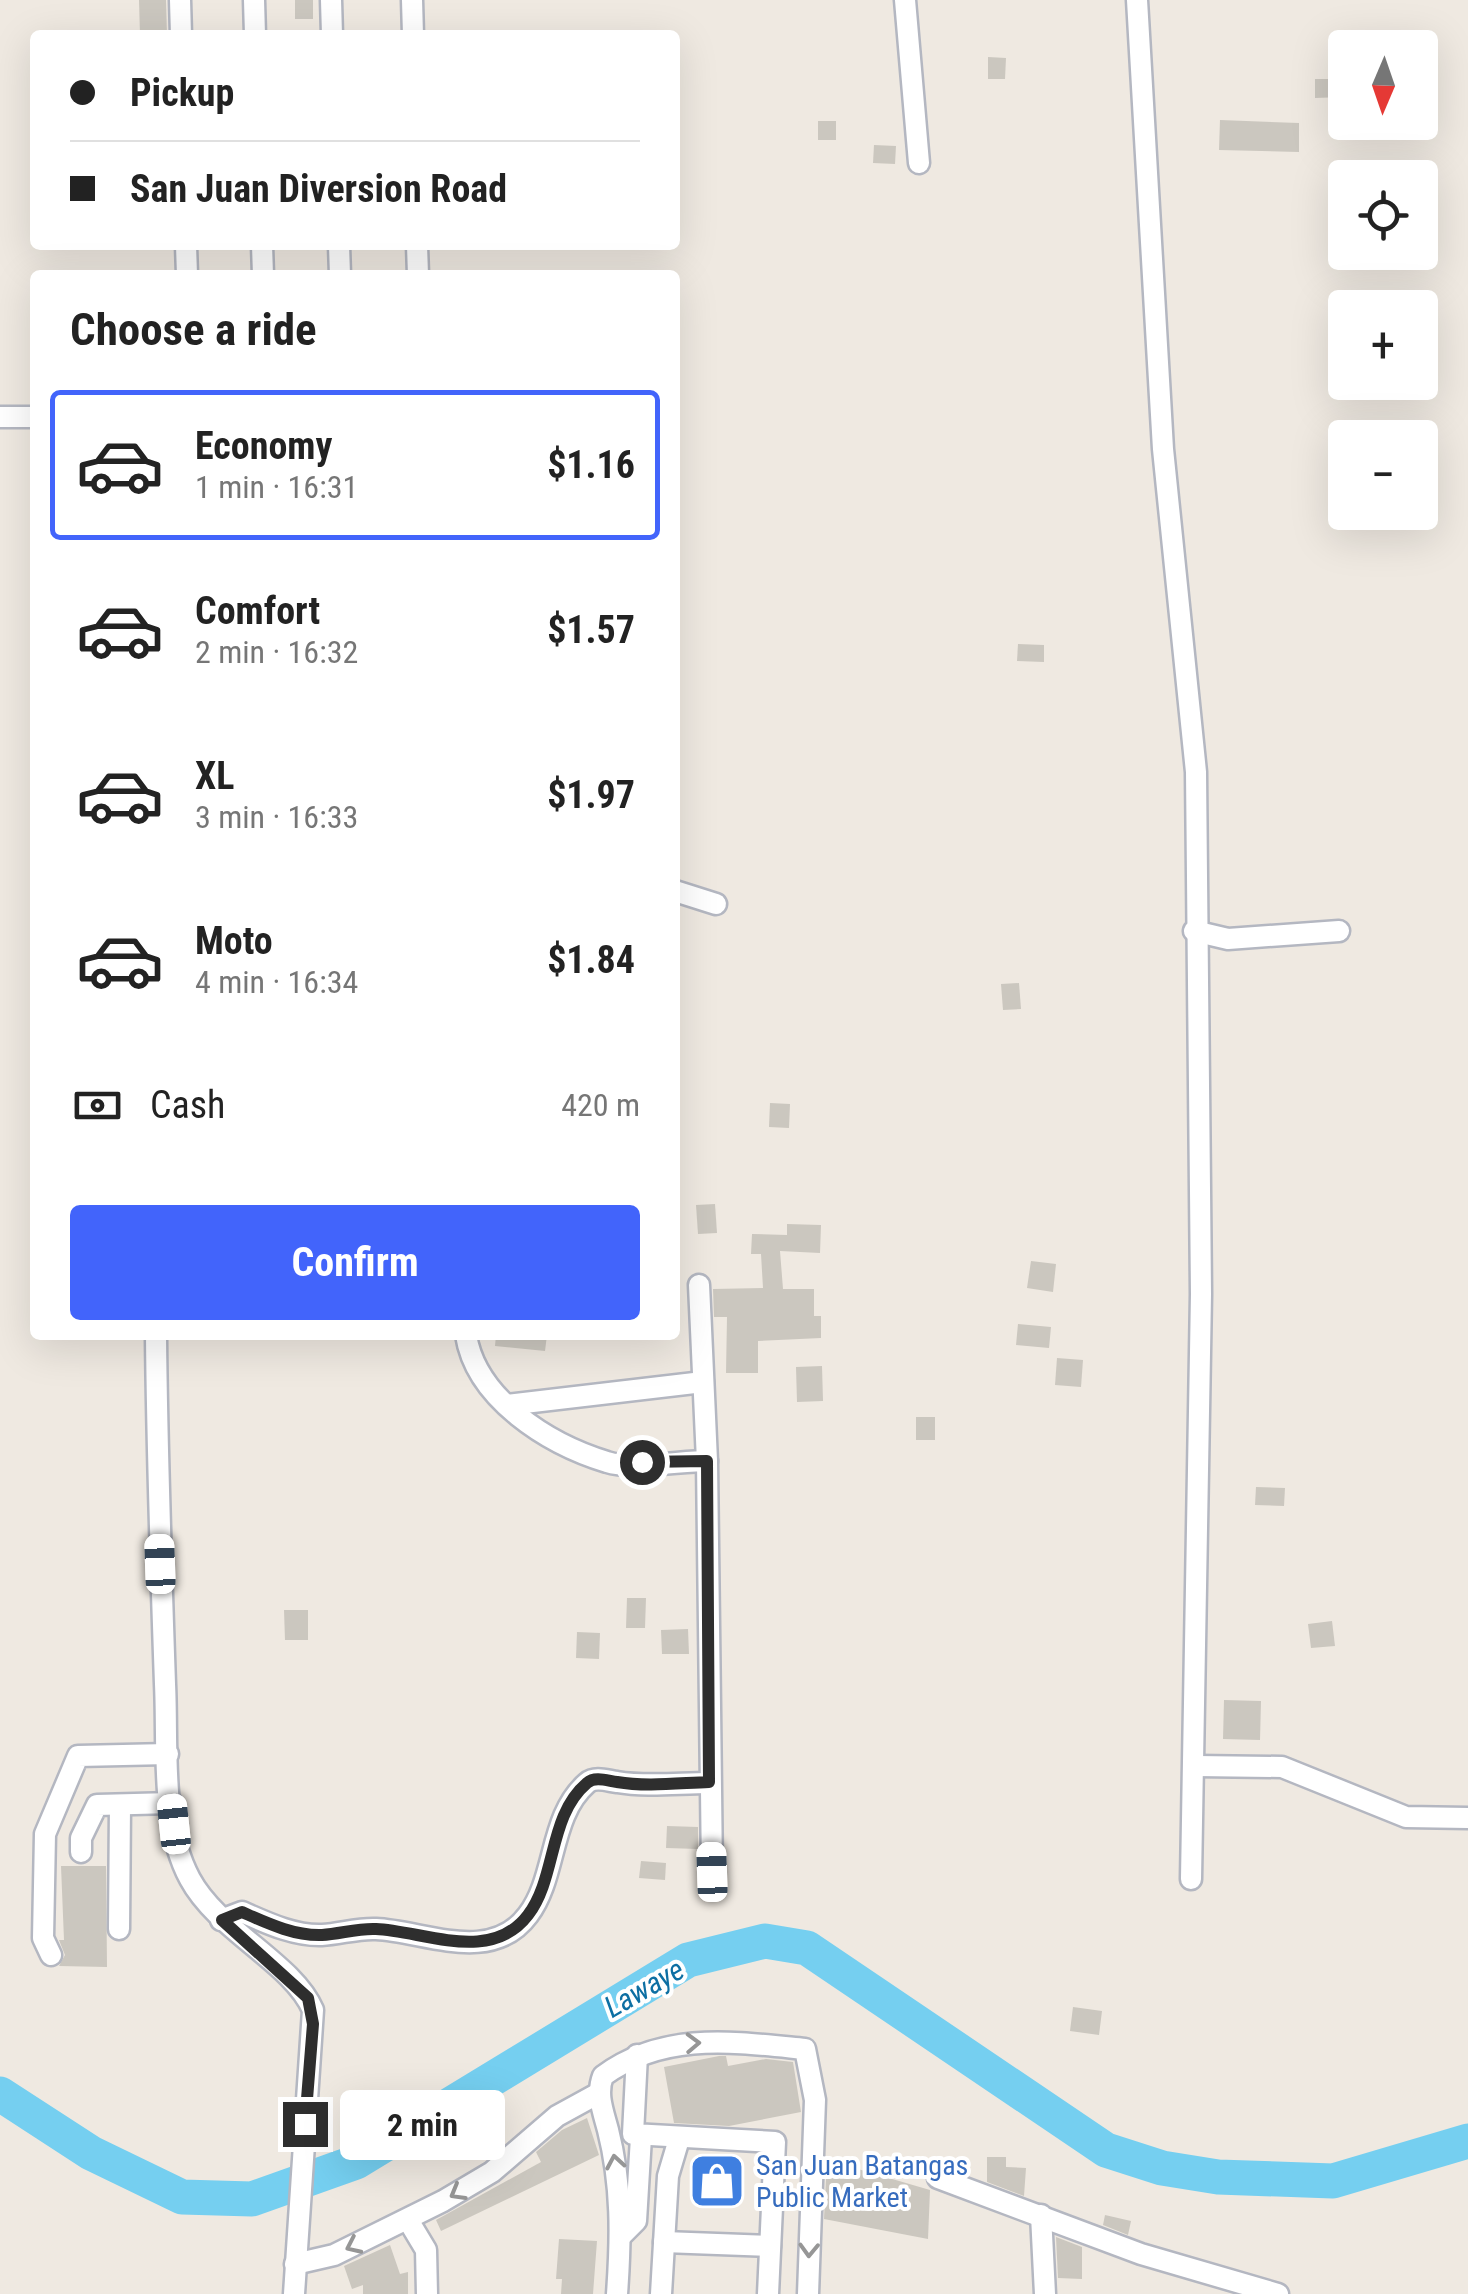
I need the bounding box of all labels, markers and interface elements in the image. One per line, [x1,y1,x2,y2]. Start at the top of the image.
north arrow [1328,30,1438,140]
map controls [1328,30,1438,530]
text: Pickup [130,71,234,115]
button: locate [1328,160,1438,270]
text: San Juan Diversion Road [130,167,507,211]
button: + [1328,290,1438,400]
text: Choose a ride [70,303,317,356]
icon: car [75,420,165,510]
button: − [1328,420,1438,530]
text: Economy [195,424,332,468]
text: $1.16 [547,443,635,487]
text: 1 min · 16:31 [195,468,358,506]
icon: car [75,585,165,675]
text: Comfort [195,589,320,633]
text: $1.57 [547,608,635,652]
text: 2 min · 16:32 [195,633,358,671]
icon: car [75,750,165,840]
text: XL [195,754,234,798]
text: $1.97 [547,773,635,817]
text: 3 min · 16:33 [195,798,358,836]
icon: car [75,915,165,1005]
text: Moto [195,919,273,963]
text: $1.84 [547,938,635,982]
text: 4 min · 16:34 [195,963,358,1001]
icon: cash [70,1078,125,1133]
text: Cash [150,1083,225,1127]
text: 420 m [561,1086,640,1124]
button: Confirm [70,1205,640,1320]
route start [620,1440,665,1485]
car [144,1533,176,1595]
car [156,1793,192,1855]
car [696,1841,728,1903]
water label: Lawaye [598,1951,690,2025]
one-way arrow [685,2033,701,2054]
callout: 2 min [340,2089,505,2159]
route end [283,2102,328,2147]
text: 2 min [387,2106,458,2144]
place label: San Juan Batangas Public Market [756,2149,968,2214]
shop icon: San Juan Batangas Public Market [687,2151,747,2211]
one-way arrow [605,2154,626,2170]
one-way arrow [450,2181,468,2200]
one-way arrow [345,2233,363,2253]
one-way arrow [799,2243,820,2259]

